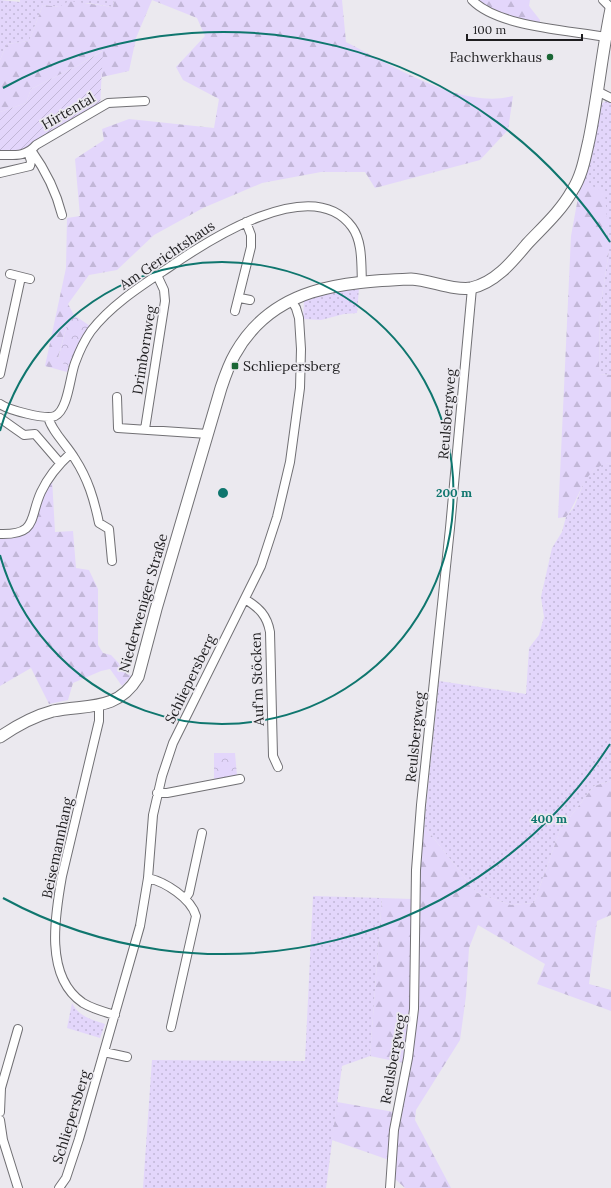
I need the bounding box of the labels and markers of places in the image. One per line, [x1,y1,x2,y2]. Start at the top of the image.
place label: Fachwerkhaus [449,48,542,66]
marker: Fachwerkhaus [545,52,555,62]
place label: Schliepersberg [243,357,340,375]
marker: Schliepersberg [230,361,240,371]
centre of rings [216,486,230,500]

